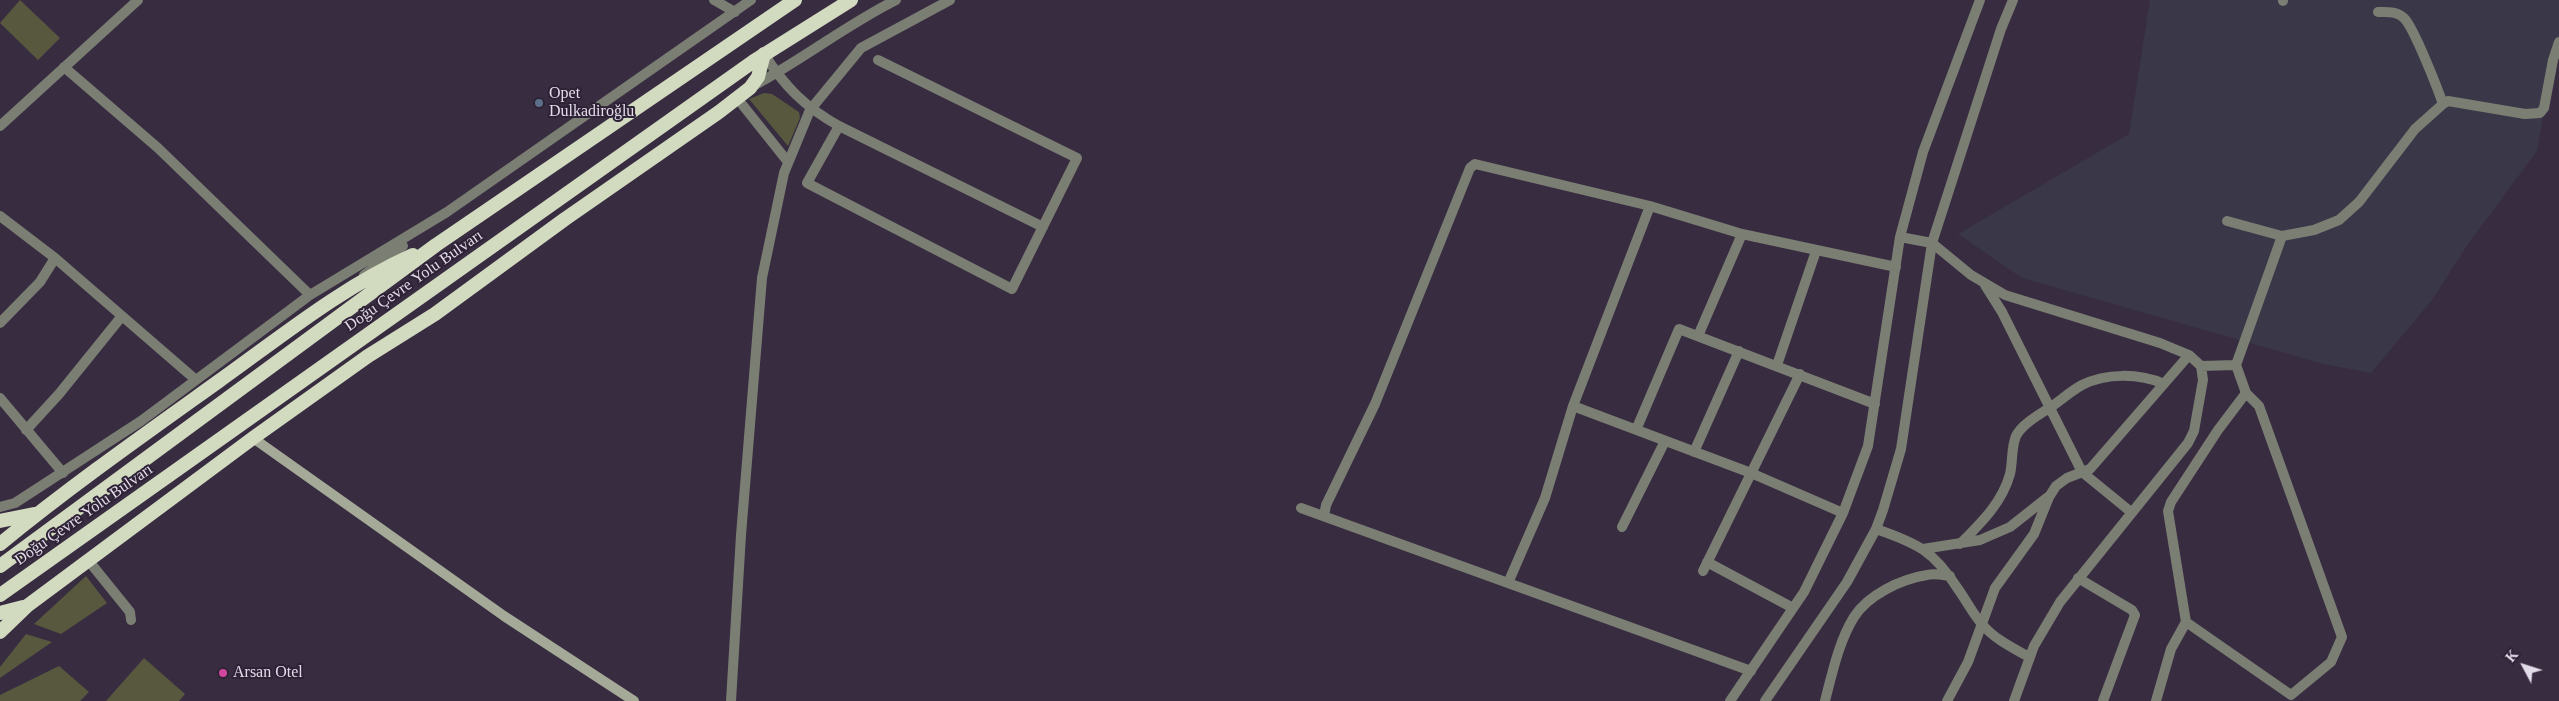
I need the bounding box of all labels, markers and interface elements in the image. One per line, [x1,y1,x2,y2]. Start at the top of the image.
place label: Opet Dulkadiroğlu [549,84,634,122]
marker: Opet Dulkadiroğlu [533,97,545,109]
street label: Doğu Çevre Yolu Bulvarı [341,226,487,336]
street label: Doğu Çevre Yolu Bulvarı [11,460,157,570]
north arrow [2499,641,2549,691]
text: K [2503,647,2521,665]
place label: Arsan Otel [233,663,303,683]
marker: Arsan Otel [217,667,229,679]

